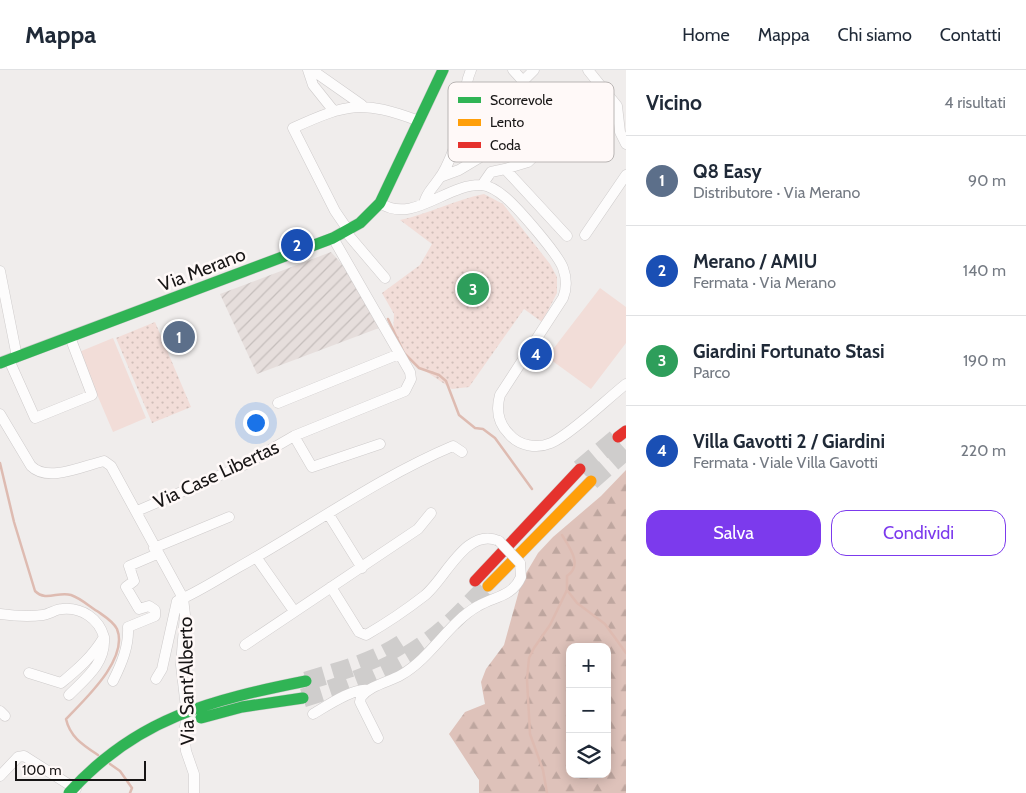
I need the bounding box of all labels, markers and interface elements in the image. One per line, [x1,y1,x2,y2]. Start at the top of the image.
text: Mappa [25,20,96,49]
text: Home [682,24,730,46]
text: Mappa [758,24,810,46]
text: Chi siamo [838,24,912,46]
text: Contatti [940,24,1001,46]
legend [448,82,614,162]
text: Vicino [646,90,702,115]
text: Scorrevole [490,91,553,109]
text: 4 risultati [944,93,1006,112]
text: Lento [490,113,524,131]
text: Coda [490,136,521,154]
text: Q8 Easy [693,160,762,183]
text: 1 [659,171,665,190]
text: 90 m [968,171,1006,190]
text: Distributore · Via Merano [693,183,860,202]
pin: 2 [281,226,313,264]
street label: Via Merano [156,242,249,296]
text: Merano / AMIU [693,250,817,273]
text: 2 [658,261,666,280]
text: 140 m [963,261,1006,280]
pin: 3 [457,270,489,308]
text: Fermata · Via Merano [693,273,836,292]
pin: 1 [163,318,195,356]
pin: 4 [520,335,552,373]
text: Giardini Fortunato Stasi [693,340,885,363]
text: 3 [658,351,666,370]
text: 190 m [963,351,1006,370]
text: Parco [693,363,730,382]
your location [243,410,269,436]
text: Villa Gavotti 2 / Giardini [693,430,885,453]
street label: Via Case Libertas [150,435,283,514]
text: 4 [657,441,667,460]
text: 220 m [960,441,1006,460]
text: Fermata · Viale Villa Gavotti [693,453,878,472]
button: Salva [646,510,821,556]
button: Condividi [831,510,1006,556]
street label: Via Sant'Alberto [174,617,199,745]
map controls [566,643,611,778]
button: + [566,643,611,688]
button: − [566,688,611,733]
button: layers [566,733,611,778]
scale bar [15,758,146,781]
text: 100 m [22,761,62,779]

